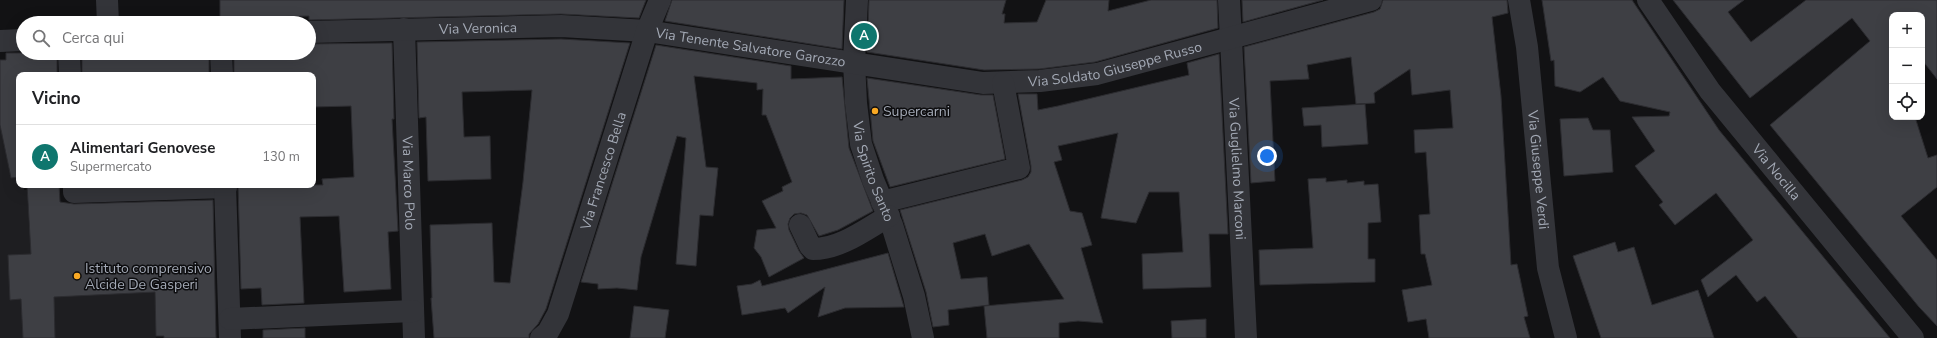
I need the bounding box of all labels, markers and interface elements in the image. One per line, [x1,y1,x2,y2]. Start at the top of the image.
map controls [1889,12,1925,120]
button: + [1889,12,1925,48]
search box [16,16,316,60]
street label: Via Veronica [438,18,517,38]
pin: A [851,21,877,51]
street label: Via Tenente Salvatore Garozzo [653,23,847,71]
icon: search [30,27,52,49]
text: Cerca qui [62,28,124,48]
street label: Via Soldato Giuseppe Russo [1027,37,1204,91]
button: − [1889,48,1925,84]
button: locate [1889,84,1925,120]
text: Vicino [32,87,81,110]
street label: Via Guglielmo Marconi [1224,96,1251,240]
place label: Supercarni [883,102,950,121]
marker: Supercarni [870,106,880,116]
street label: Via Giuseppe Verdi [1523,108,1554,230]
street label: Via Francesco Bella [575,109,631,233]
street label: Via Spirito Santo [849,119,899,225]
street label: Via Marco Polo [398,135,420,231]
text: Alimentari Genovese [70,138,215,158]
street label: Via Nocilla [1747,139,1805,204]
your location [1257,146,1277,166]
text: A [40,148,50,166]
text: 130 m [262,148,300,166]
text: Supermercato [70,158,152,176]
place label: Istituto comprensivo Alcide De Gasperi [85,259,212,294]
marker: Istituto comprensivo Alcide De Gasperi [72,271,82,281]

